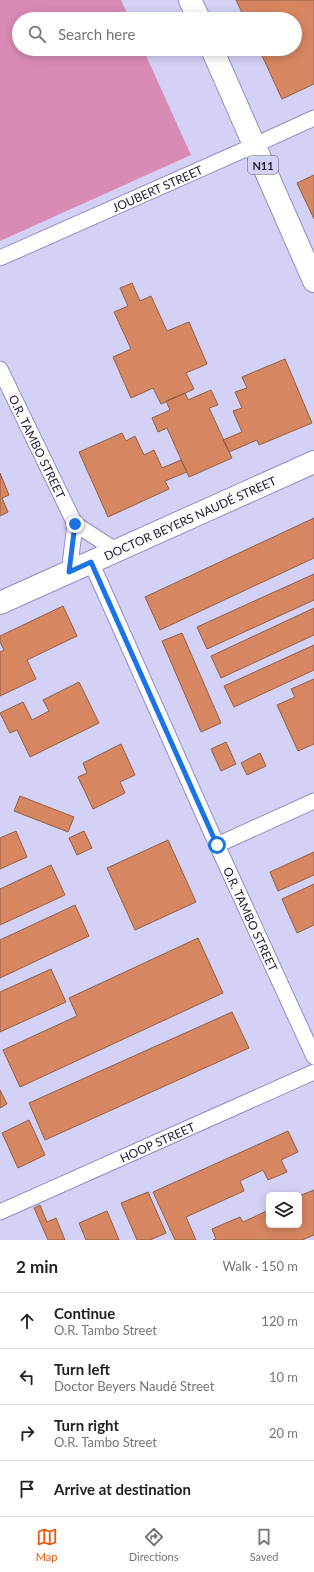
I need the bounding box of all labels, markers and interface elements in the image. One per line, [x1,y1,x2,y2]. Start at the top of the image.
search box [12,12,302,56]
icon: search [26,23,48,45]
text: Search here [58,25,135,43]
road number: N11 [248,156,278,174]
street label: JOUBERT STREET [110,162,205,215]
street label: O.R. TAMBO STREET [6,392,69,501]
street label: DOCTOR BEYERS NAUDÉ STREET [101,473,278,563]
route end [66,515,84,533]
route start [208,836,226,854]
street label: O.R. TAMBO STREET [220,864,281,974]
street label: HOOP STREET [117,1119,197,1165]
map controls [266,1192,302,1228]
button: layers [266,1192,302,1228]
text: 2 min [16,1256,58,1277]
text: Walk · 150 m [222,1258,298,1274]
text: Continue [54,1304,115,1322]
icon: ahead [16,1310,38,1332]
text: 120 m [261,1313,298,1329]
text: O.R. Tambo Street [54,1322,157,1338]
text: Turn left [54,1360,110,1378]
icon: left [16,1366,38,1388]
text: 10 m [269,1369,298,1385]
text: Doctor Beyers Naudé Street [54,1378,214,1394]
text: Turn right [54,1416,119,1434]
icon: right [16,1422,38,1444]
text: 20 m [269,1425,298,1441]
text: O.R. Tambo Street [54,1434,157,1450]
icon: arrive [16,1478,38,1500]
text: Arrive at destination [54,1480,191,1498]
tab: Map [36,1526,58,1563]
tab: Directions [129,1526,178,1563]
tab: Saved [250,1526,278,1563]

